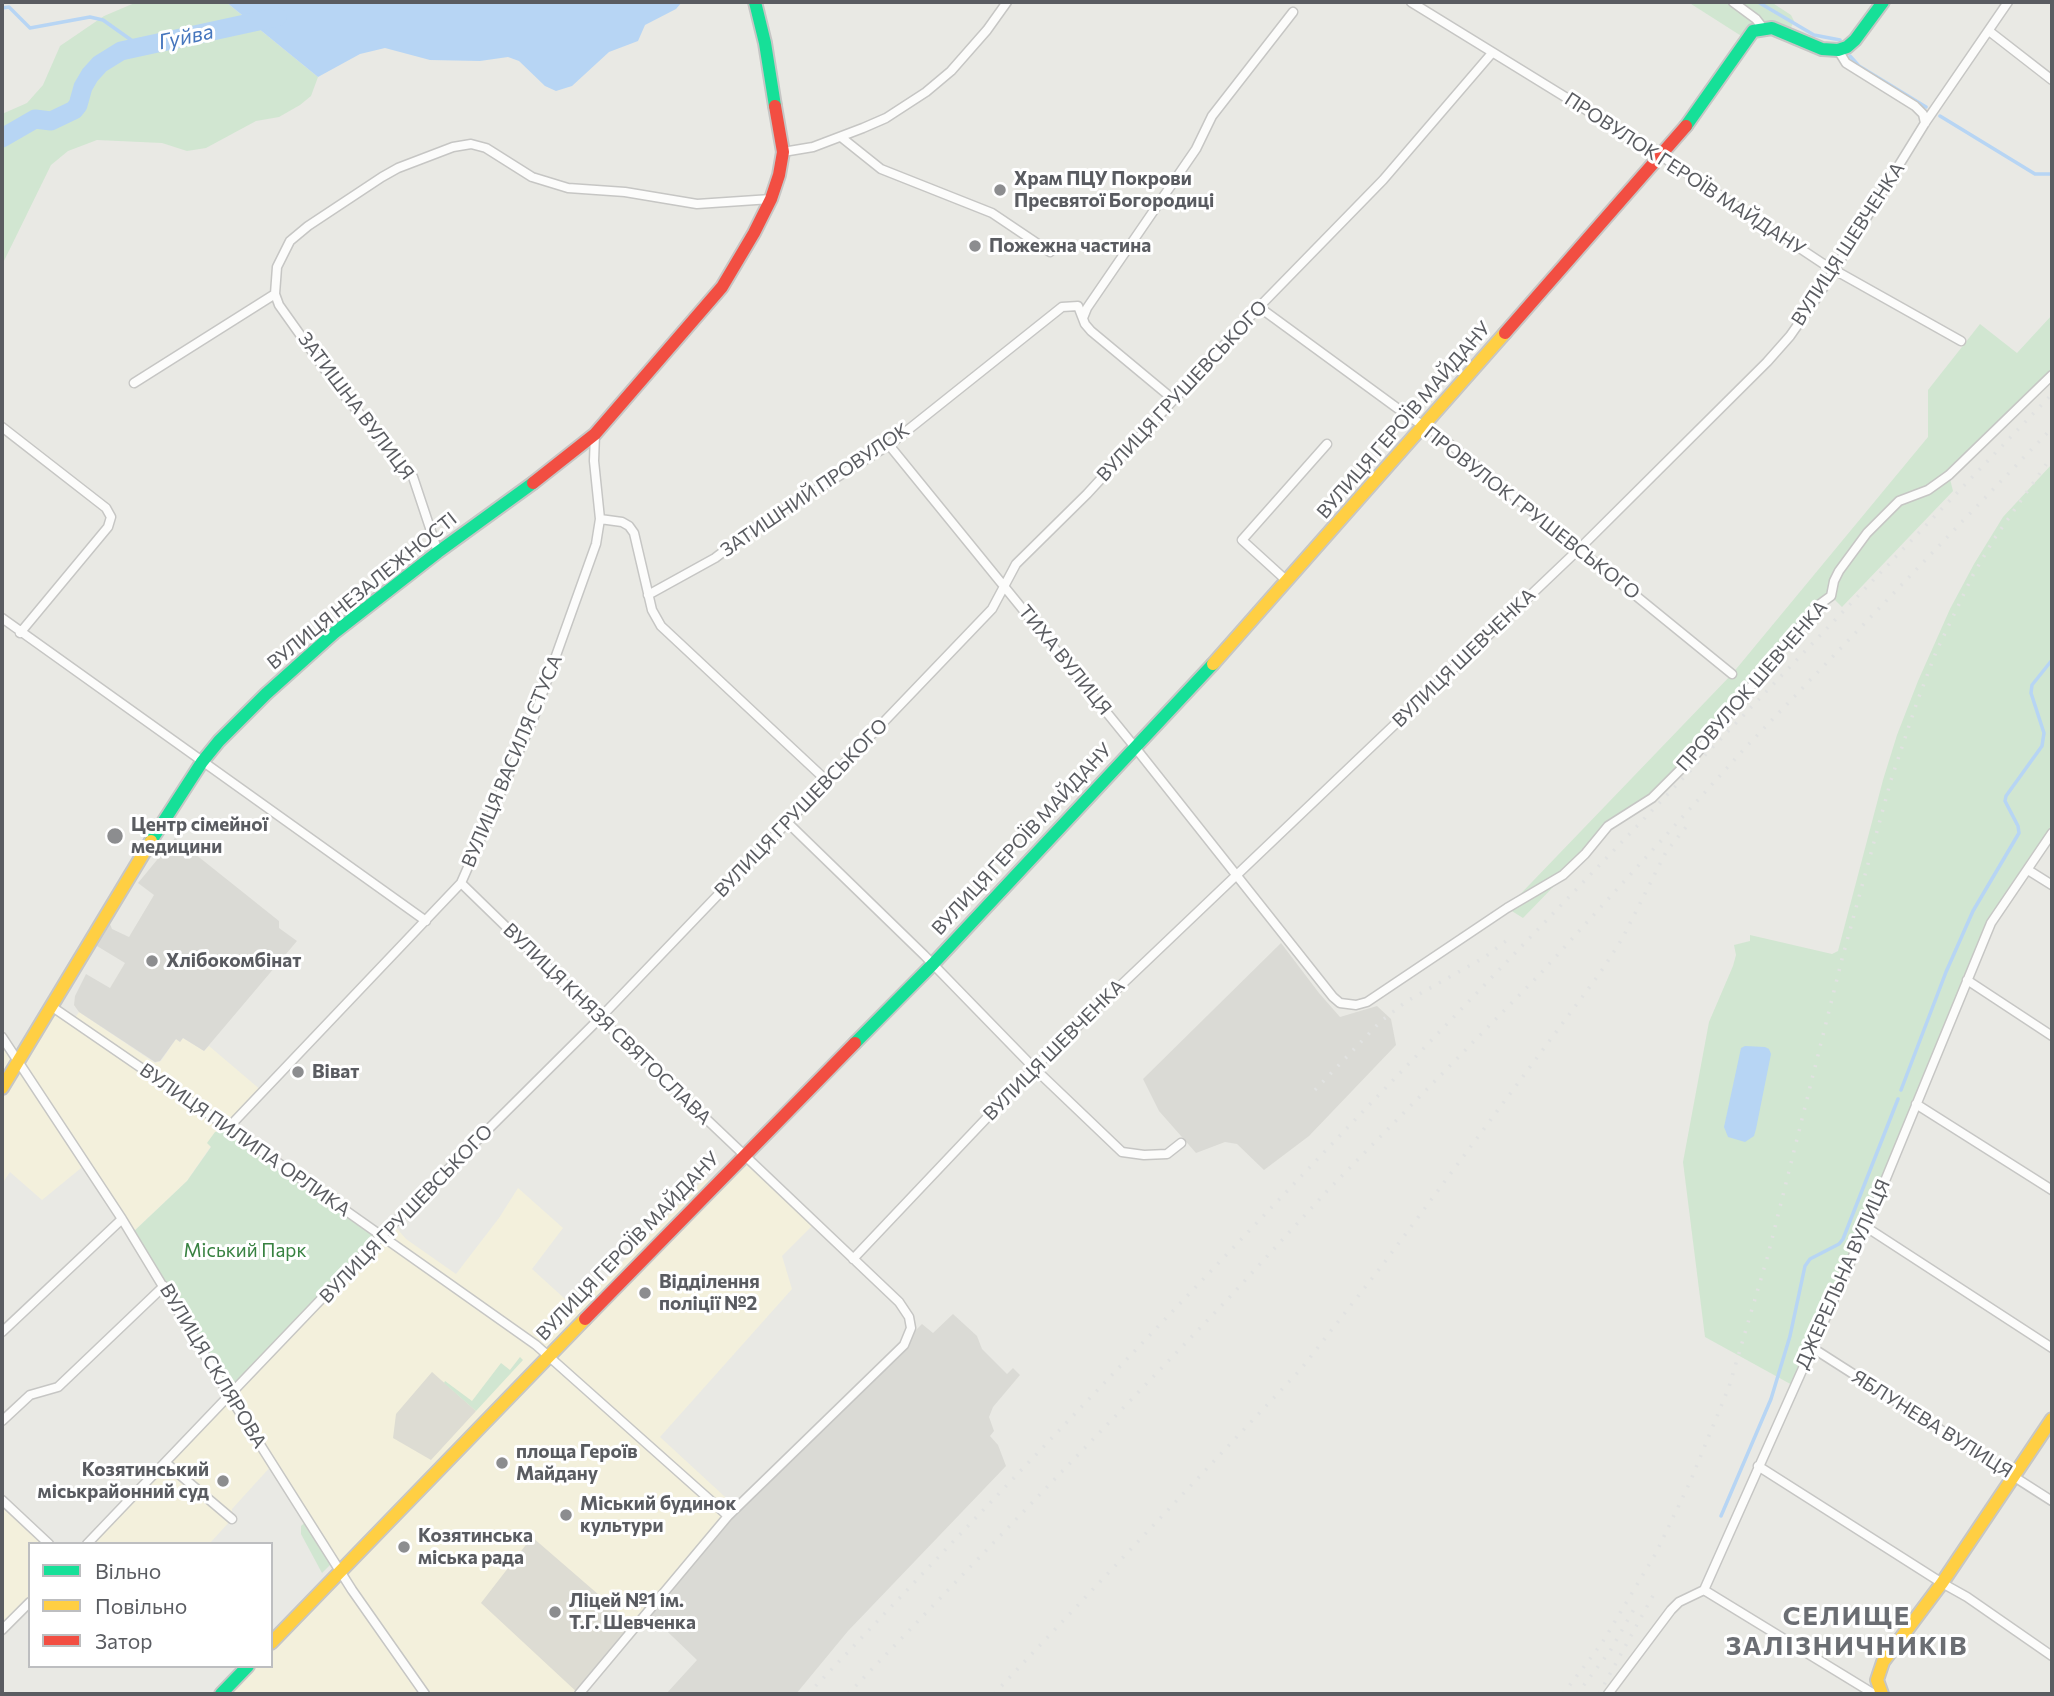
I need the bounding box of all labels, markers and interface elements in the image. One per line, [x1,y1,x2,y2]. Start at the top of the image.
water label: Гуйва [156,19,216,55]
street label: ПРОВУЛОК ГЕРОЇВ МАЙДАНУ [1560,88,1810,260]
street label: ВУЛИЦЯ ШЕВЧЕНКА [1787,158,1909,330]
place label: Храм ПЦУ Покрови Пресвятої Богородиці [1014,168,1214,212]
marker: Храм ПЦУ Покрови Пресвятої Богородиці [992,182,1008,198]
place label: Пожежна частина [989,235,1151,257]
marker: Пожежна частина [967,238,983,254]
street label: ВУЛИЦЯ ГРУШЕВСЬКОГО [1092,296,1272,486]
street label: ВУЛИЦЯ ГЕРОЇВ МАЙДАНУ [1312,317,1496,523]
street label: ЗАТИШНА ВУЛИЦЯ [293,328,419,484]
street label: ЗАТИШНИЙ ПРОВУЛОК [716,418,914,562]
street label: ПРОВУЛОК ГРУШЕВСЬКОГО [1420,422,1644,604]
street label: ВУЛИЦЯ НЕЗАЛЕЖНОСТІ [263,507,461,675]
street label: ВУЛИЦЯ ШЕВЧЕНКА [1388,584,1540,732]
street label: ПРОВУЛОК ШЕВЧЕНКА [1672,596,1832,776]
street label: ТИХА ВУЛИЦЯ [1014,600,1116,720]
street label: ВУЛИЦЯ ВАСИЛЯ СТУСА [457,651,567,871]
street label: ВУЛИЦЯ ГРУШЕВСЬКОГО [710,714,892,902]
street label: ВУЛИЦЯ ГЕРОЇВ МАЙДАНУ [927,738,1117,940]
place label: Центр сімейної медицини [131,814,268,858]
marker: Центр сімейної медицини [105,826,125,846]
street label: ВУЛИЦЯ КНЯЗЯ СВЯТОСЛАВА [498,919,716,1129]
place label: Хлібокомбінат [166,950,301,972]
marker: Хлібокомбінат [144,953,160,969]
street label: ВУЛИЦЯ ШЕВЧЕНКА [979,975,1129,1125]
street label: ВУЛИЦЯ ПИЛИПА ОРЛИКА [135,1058,355,1222]
place label: Віват [312,1061,359,1083]
marker: Віват [290,1064,306,1080]
street label: ВУЛИЦЯ ГРУШЕВСЬКОГО [315,1120,497,1308]
street label: ВУЛИЦЯ ГЕРОЇВ МАЙДАНУ [532,1147,724,1345]
street label: ДЖЕРЕЛЬНА ВУЛИЦЯ [1791,1176,1895,1372]
park label: Міський Парк [183,1240,307,1262]
place label: Відділення поліції №2 [659,1271,760,1315]
street label: ВУЛИЦЯ СКЛЯРОВА [155,1280,271,1452]
marker: Відділення поліції №2 [637,1285,653,1301]
street label: ЯБЛУНЕВА ВУЛИЦЯ [1847,1365,2017,1483]
place label: площа Героїв Майдану [516,1441,638,1485]
marker: площа Героїв Майдану [494,1455,510,1471]
place label: Козятинський міськрайонний суд [38,1459,209,1503]
marker: Козятинський міськрайонний суд [215,1473,231,1489]
place label: Міський будинок культури [580,1493,736,1537]
marker: Міський будинок культури [558,1507,574,1523]
place label: Козятинська міська рада [418,1525,533,1569]
marker: Козятинська міська рада [396,1539,412,1555]
legend [28,1542,273,1668]
text: Вільно [95,1558,161,1583]
place label: Ліцей №1 ім. Т.Г. Шевченка [569,1590,696,1634]
text: Повільно [95,1593,187,1618]
district label: СЕЛИЩЕ ЗАЛІЗНИЧНИКІВ [1727,1600,1967,1662]
marker: Ліцей №1 ім. Т.Г. Шевченка [547,1604,563,1620]
text: Затор [95,1628,152,1653]

